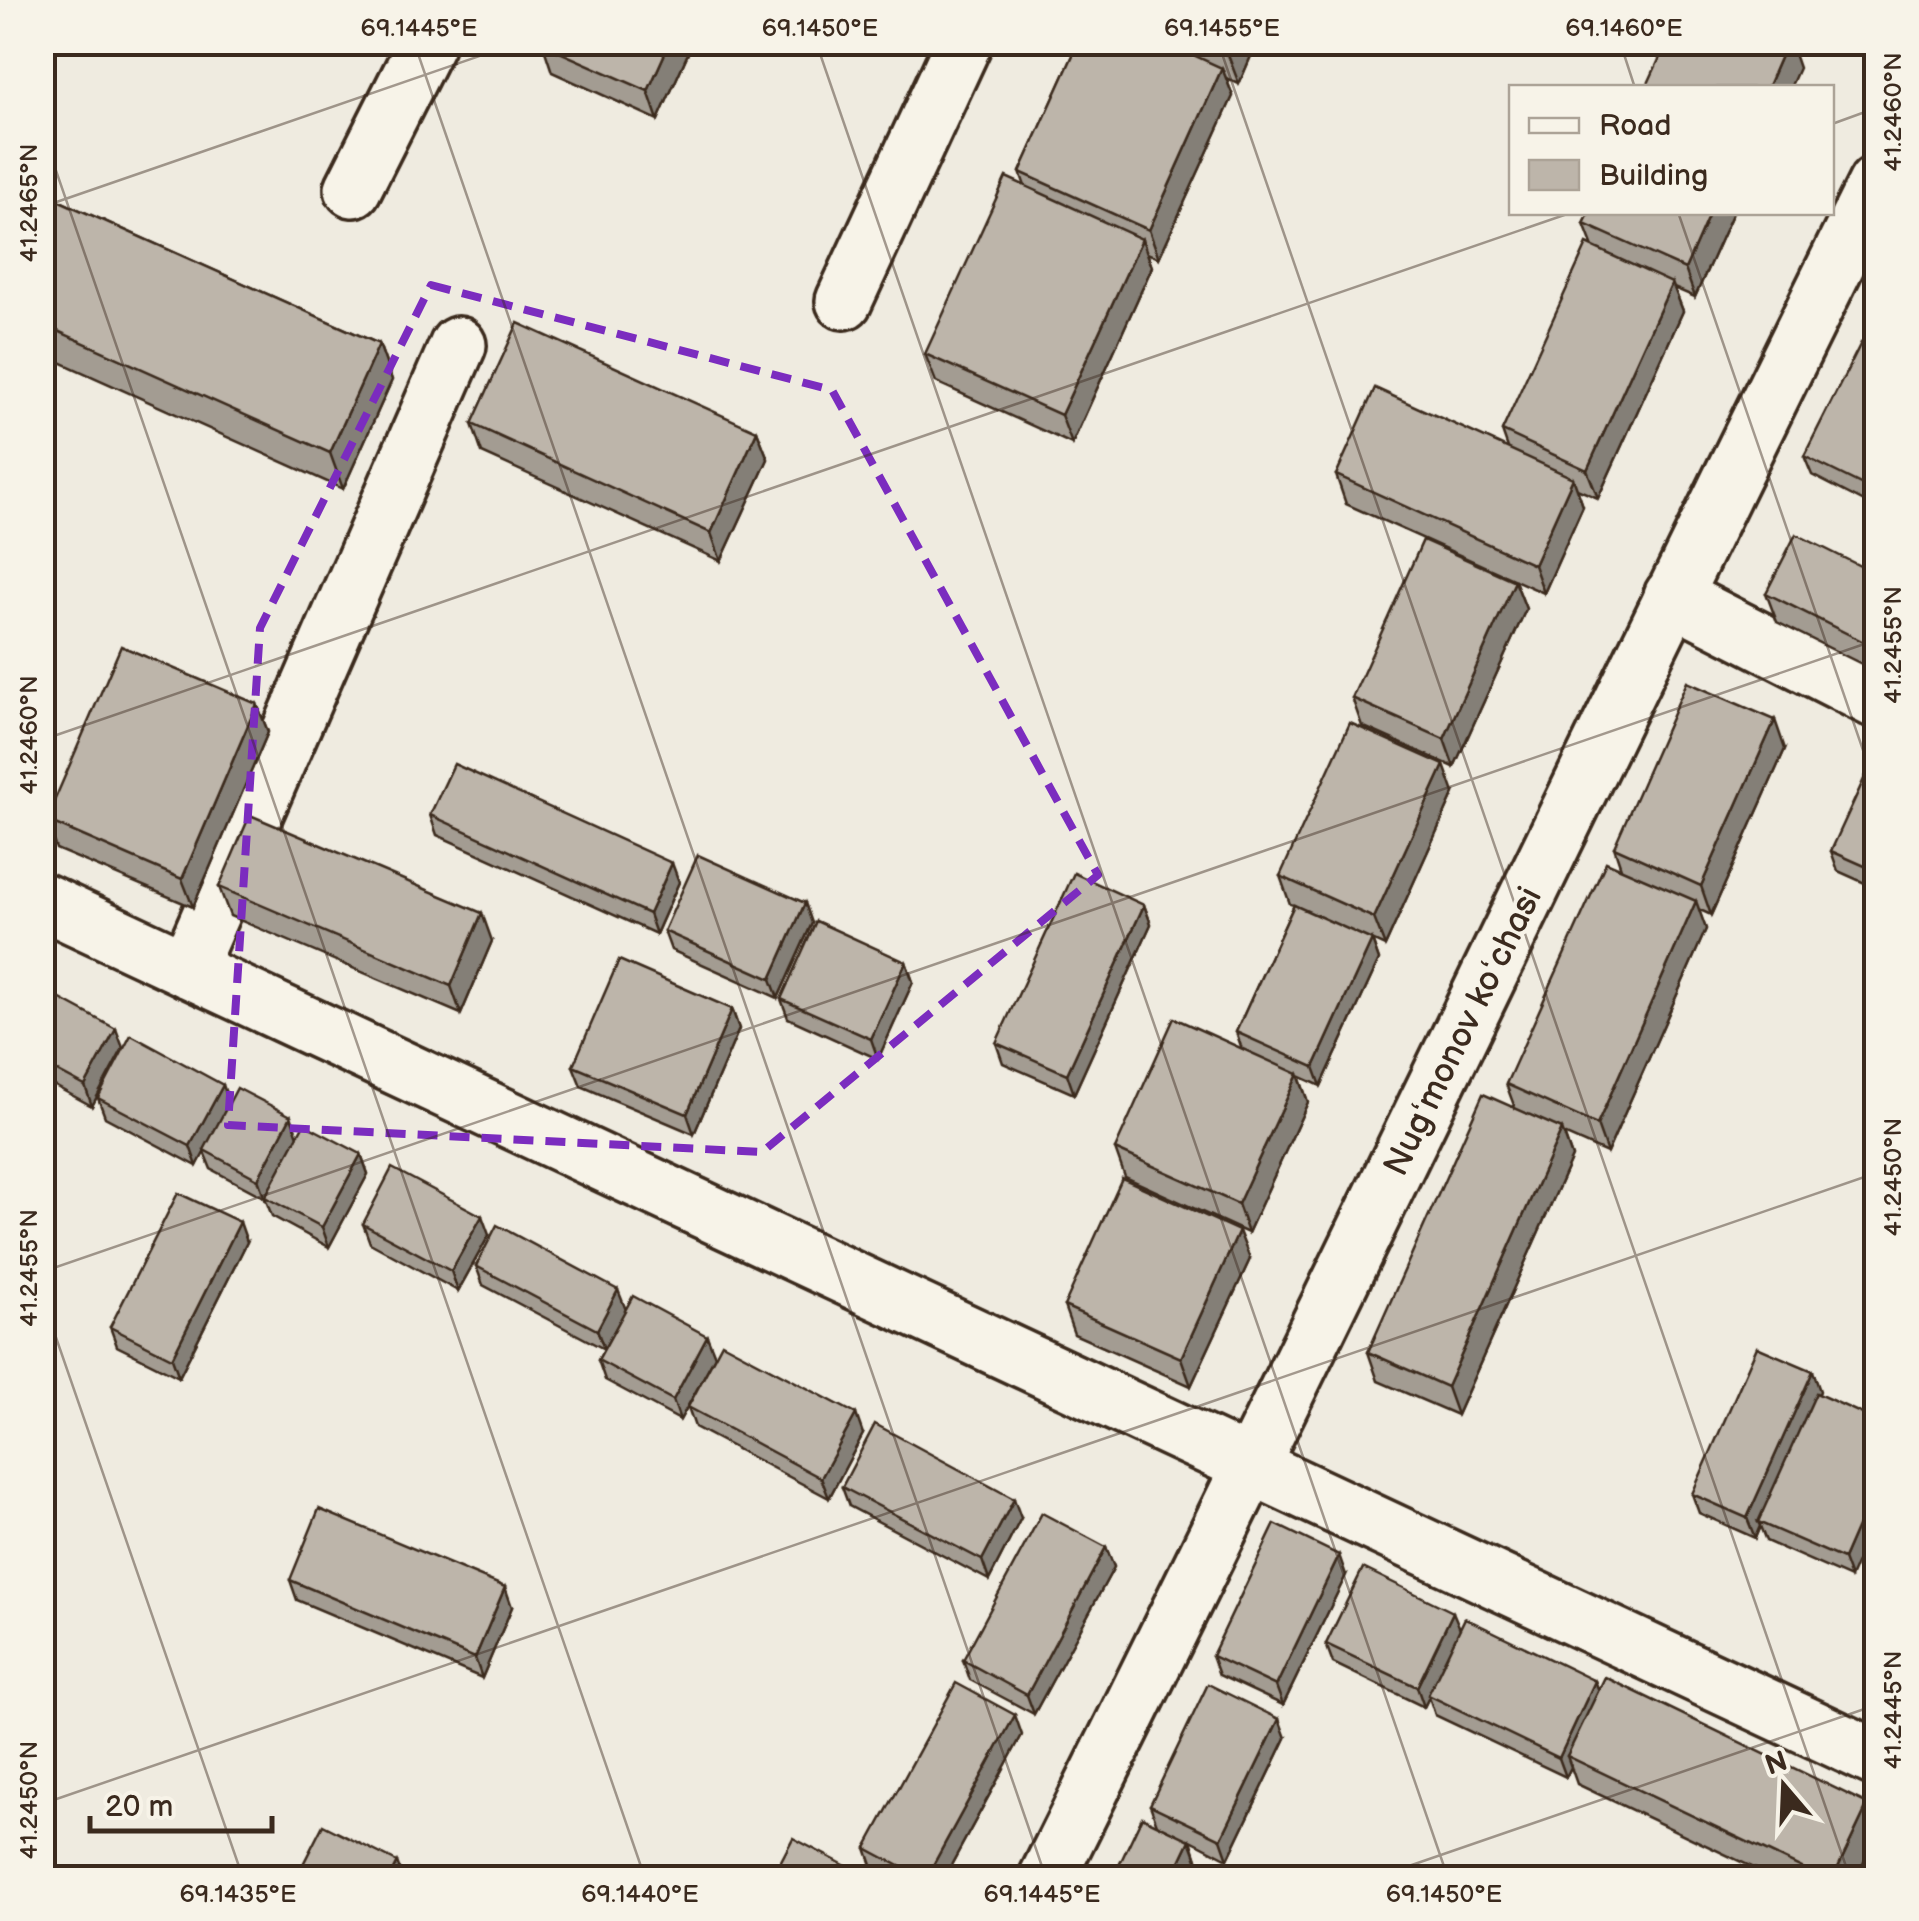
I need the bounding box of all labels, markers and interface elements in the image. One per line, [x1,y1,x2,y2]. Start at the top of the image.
text: 69.1445°E [361,13,477,44]
text: 69.1450°E [762,13,878,44]
text: 69.1455°E [1164,13,1280,44]
text: 69.1460°E [1565,13,1683,44]
text: 41.2460°N [1878,52,1909,172]
legend [1509,85,1834,215]
text: Road [1599,108,1672,144]
text: 41.2465°N [14,143,45,263]
text: Building [1599,158,1708,194]
text: 41.2455°N [1878,586,1909,704]
text: 41.2460°N [14,675,45,795]
street label: Nugʻmonov koʻchasi [1375,880,1552,1183]
text: 41.2450°N [1878,1118,1909,1236]
text: 41.2455°N [14,1209,45,1327]
text: 41.2445°N [1878,1650,1909,1770]
north arrow [1734,1736,1834,1836]
text: 41.2450°N [14,1741,45,1859]
text: N [1761,1745,1792,1783]
scale bar [90,1771,272,1833]
text: 20 m [105,1789,173,1825]
text: 69.1435°E [180,1879,296,1910]
text: 69.1440°E [581,1879,699,1910]
text: 69.1445°E [984,1879,1100,1910]
text: 69.1450°E [1386,1879,1502,1910]

